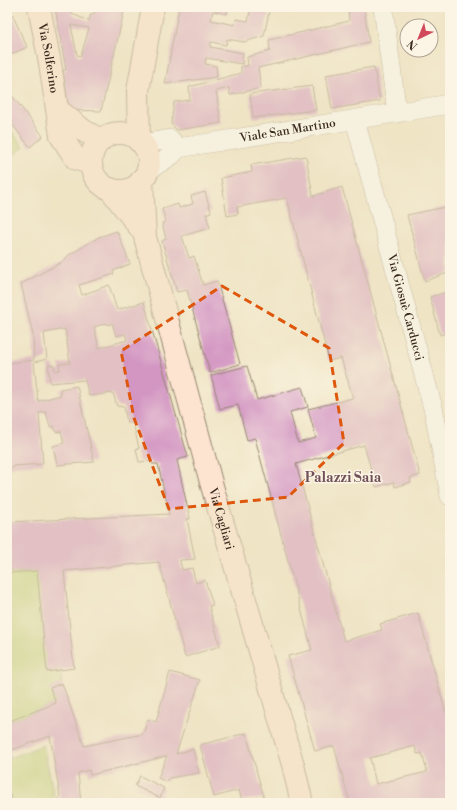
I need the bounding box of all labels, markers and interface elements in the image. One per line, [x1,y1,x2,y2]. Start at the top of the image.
north arrow [399,18,439,58]
street label: Via Solferino [34,21,62,95]
text: N [405,36,421,53]
street label: Viale San Martino [238,116,337,146]
street label: Via Giosuè Carducci [383,251,427,362]
district label: Palazzi Saia [305,469,382,487]
street label: Via Cagliari [205,485,237,552]

